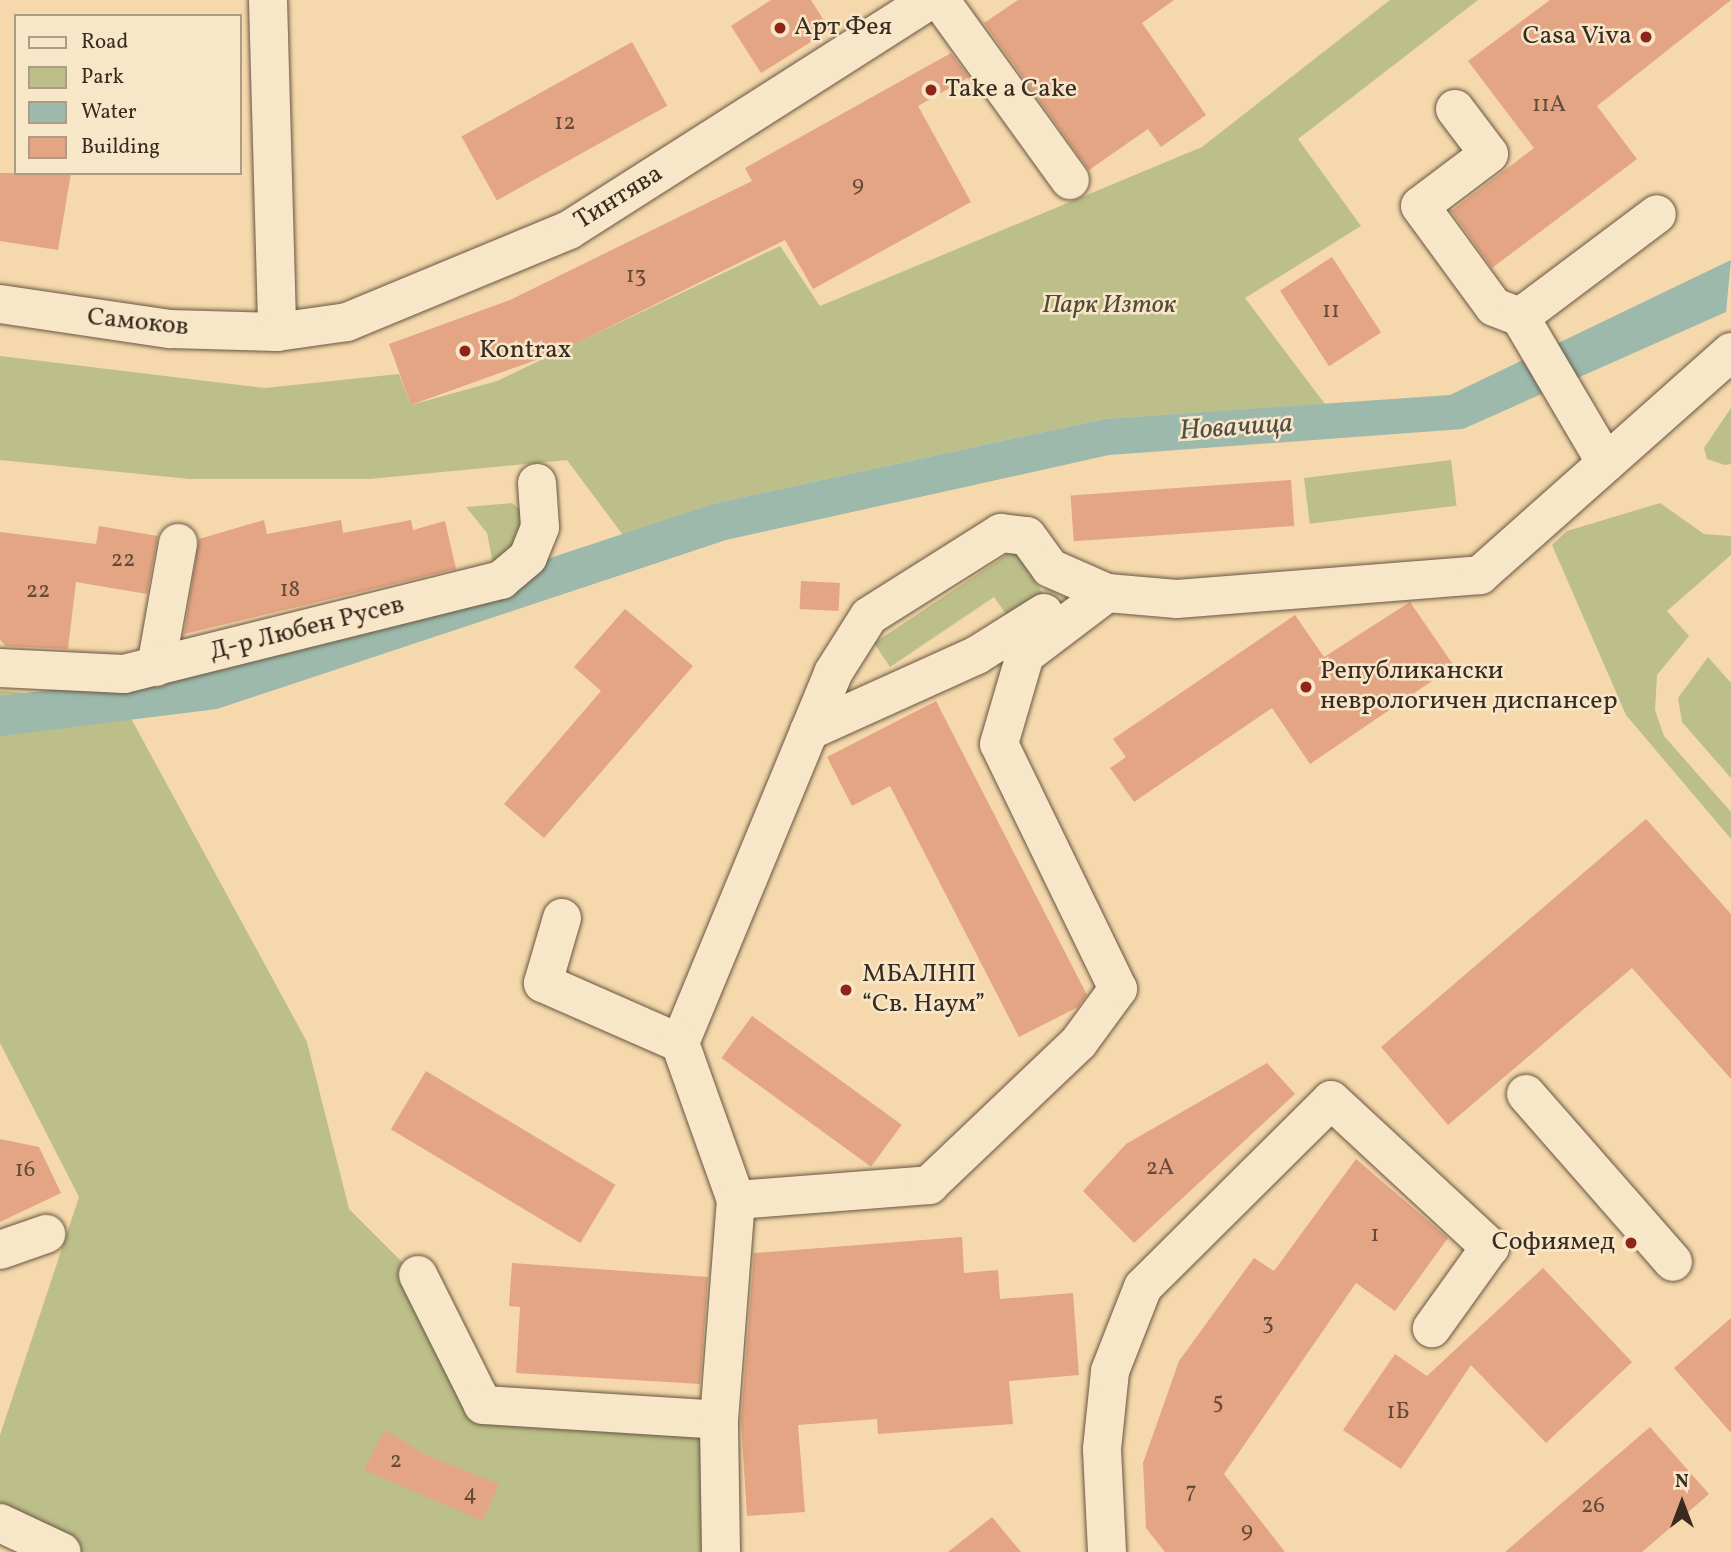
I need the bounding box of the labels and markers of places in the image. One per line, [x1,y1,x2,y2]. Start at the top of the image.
place label: Арт Фея [794,12,892,44]
marker: Арт Фея [772,20,788,36]
place label: Casa Viva [1522,21,1632,53]
marker: Casa Viva [1638,29,1654,45]
place label: Take a Cake [945,74,1077,106]
marker: Take a Cake [923,82,939,98]
place label: Kontrax [479,335,571,367]
marker: Kontrax [457,343,473,359]
place label: Републикански неврологичен диспансер [1320,656,1618,718]
marker: Републикански неврологичен диспансер [1298,679,1314,695]
place label: MБАЛНП “Св. Наум” [862,959,985,1020]
marker: MБАЛНП “Св. Наум” [836,980,856,1000]
place label: Софиямед [1492,1227,1615,1259]
marker: Софиямед [1621,1233,1641,1253]

